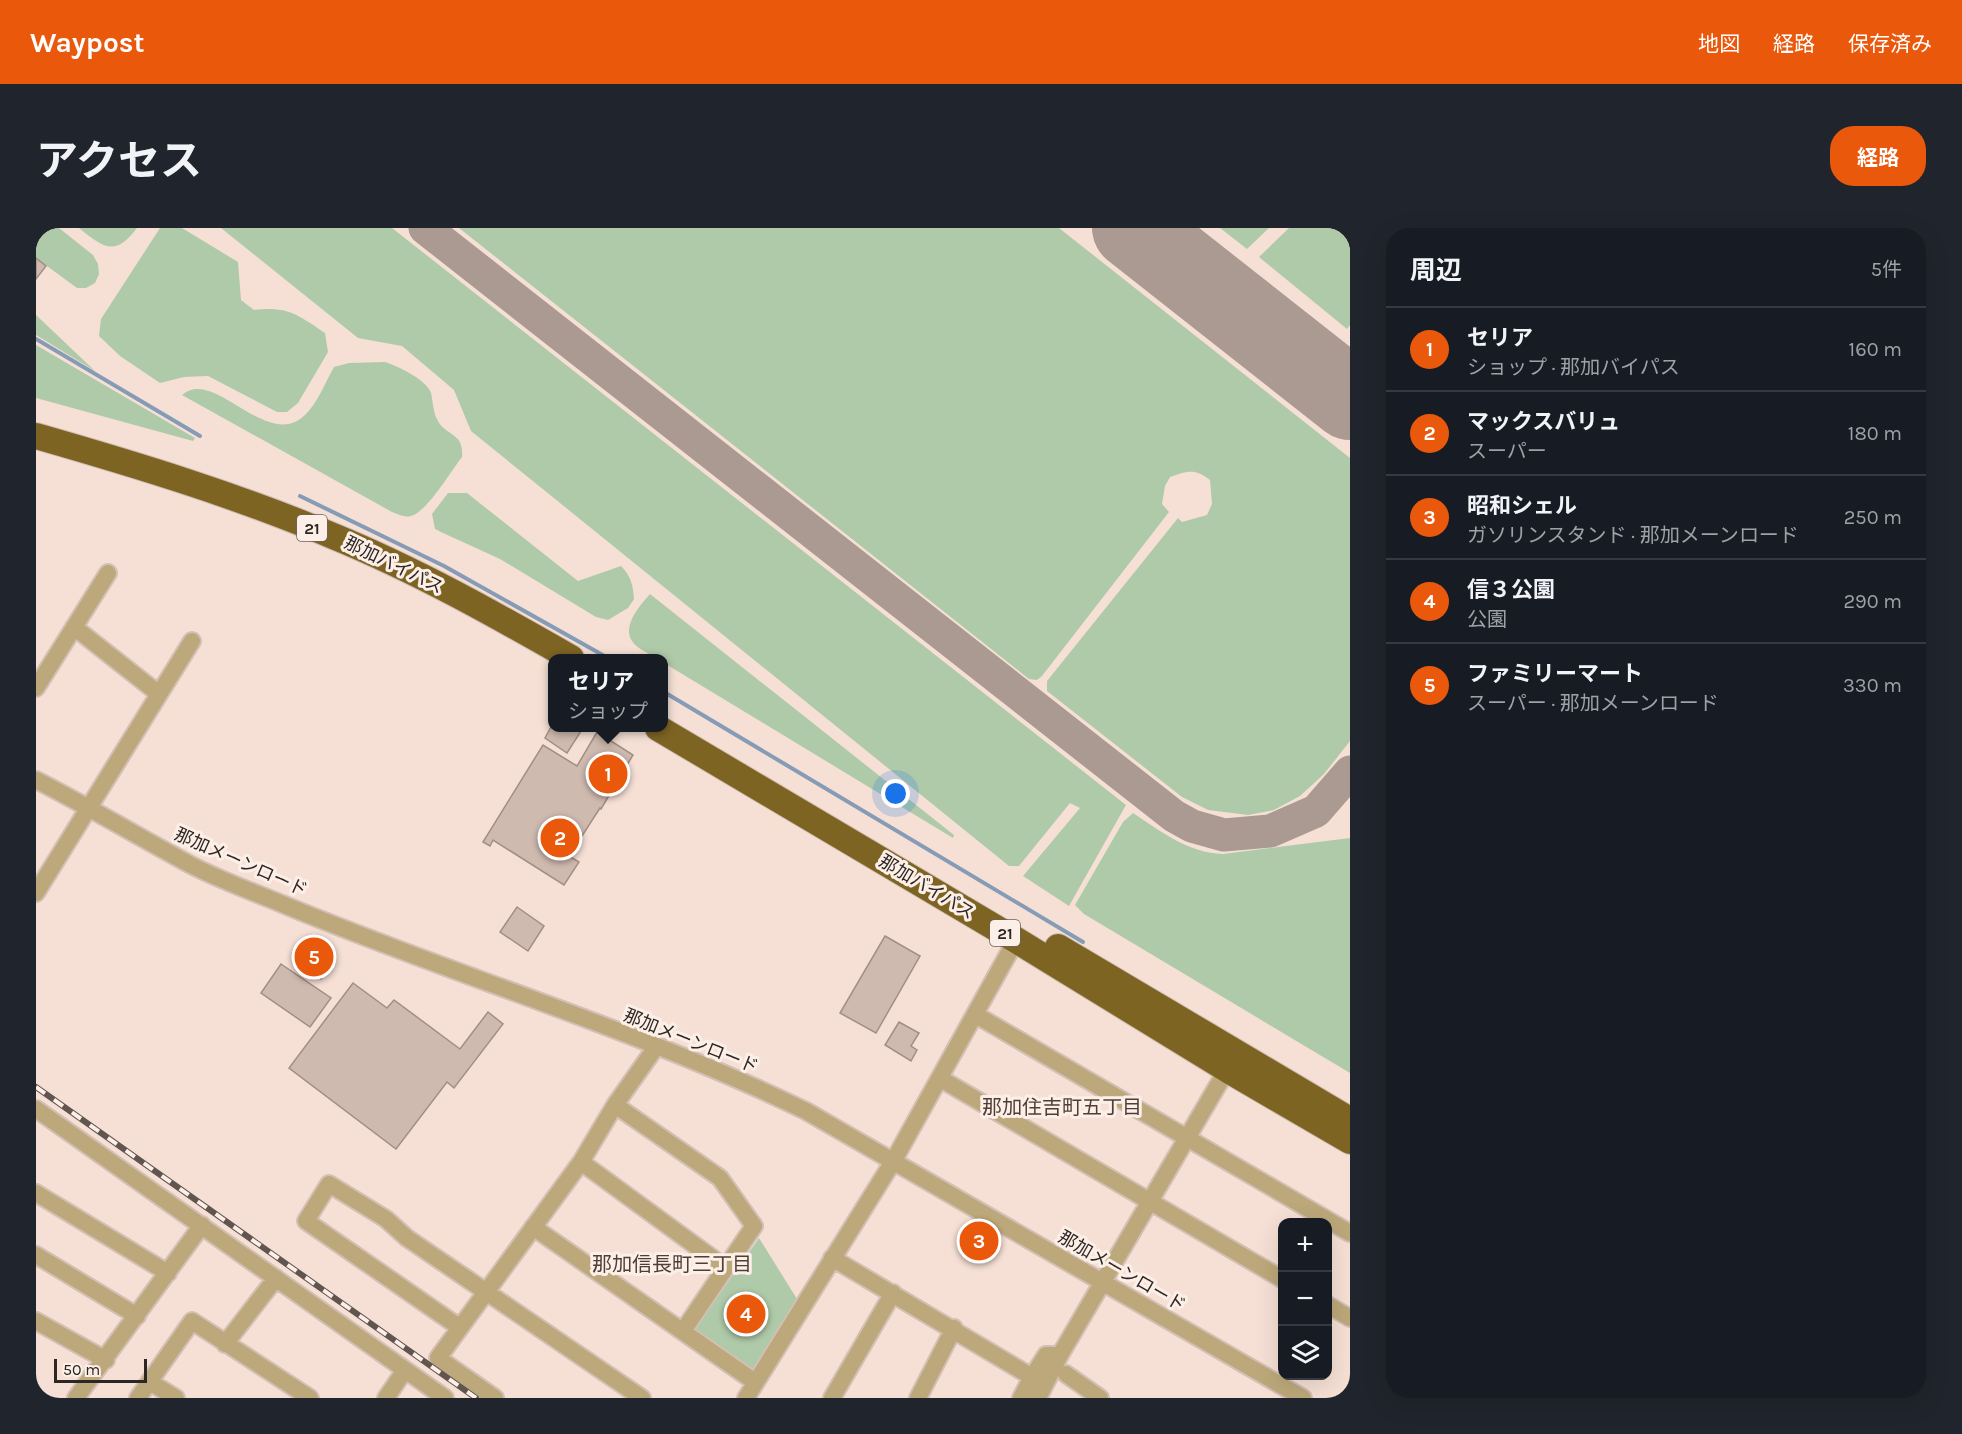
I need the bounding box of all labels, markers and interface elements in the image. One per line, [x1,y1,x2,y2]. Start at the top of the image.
text: Waypost [30,26,145,59]
text: 地図 [1698,32,1740,56]
text: 経路 [1773,32,1815,56]
text: 保存済み [1848,32,1932,56]
button: 経路 [1830,126,1926,186]
text: アクセス [36,136,202,186]
text: 周辺 [1410,255,1462,286]
text: 5件 [1871,258,1902,281]
text: セリア [1467,325,1533,351]
text: 1 [1426,338,1433,361]
text: 160 m [1849,338,1902,361]
text: ショップ · 那加バイパス [1467,356,1680,379]
text: マックスバリュ [1467,409,1620,435]
text: 2 [1423,422,1436,445]
text: 180 m [1848,422,1902,445]
text: スーパー [1467,440,1547,463]
text: 昭和シェル [1467,493,1577,519]
text: 3 [1423,506,1436,529]
text: 250 m [1844,506,1902,529]
road number: 21 [297,515,327,541]
text: ガソリンスタンド · 那加メーンロード [1467,524,1799,547]
street label: 那加バイパス [341,532,447,598]
text: 信３公園 [1467,577,1555,603]
text: 4 [1424,590,1435,613]
text: 290 m [1843,590,1902,613]
text: 公園 [1467,608,1507,631]
popup [548,654,668,732]
text: ファミリーマート [1467,661,1643,687]
text: セリア [568,669,634,695]
text: 5 [1424,674,1435,697]
text: 330 m [1843,674,1902,697]
text: スーパー · 那加メーンロード [1467,692,1719,715]
text: ショップ [568,700,648,723]
pin: 1 [588,752,628,796]
your location [881,779,910,808]
pin: 2 [540,816,580,860]
street label: 那加メーンロード [171,823,311,901]
street label: 那加バイパス [875,850,979,924]
road number: 21 [990,920,1020,946]
pin: 5 [294,934,334,980]
street label: 那加メーンロード [621,1004,761,1078]
district label: 那加住吉町五丁目 [982,1096,1142,1119]
pin: 3 [960,1218,998,1264]
map controls [1278,1218,1332,1380]
button: + [1278,1218,1332,1272]
street label: 那加メーンロード [1055,1226,1189,1316]
district label: 那加信長町三丁目 [592,1253,752,1276]
button: − [1278,1272,1332,1326]
pin: 4 [726,1292,766,1336]
button: layers [1278,1326,1332,1380]
scale bar [54,1356,147,1384]
text: 50 m [63,1360,100,1379]

